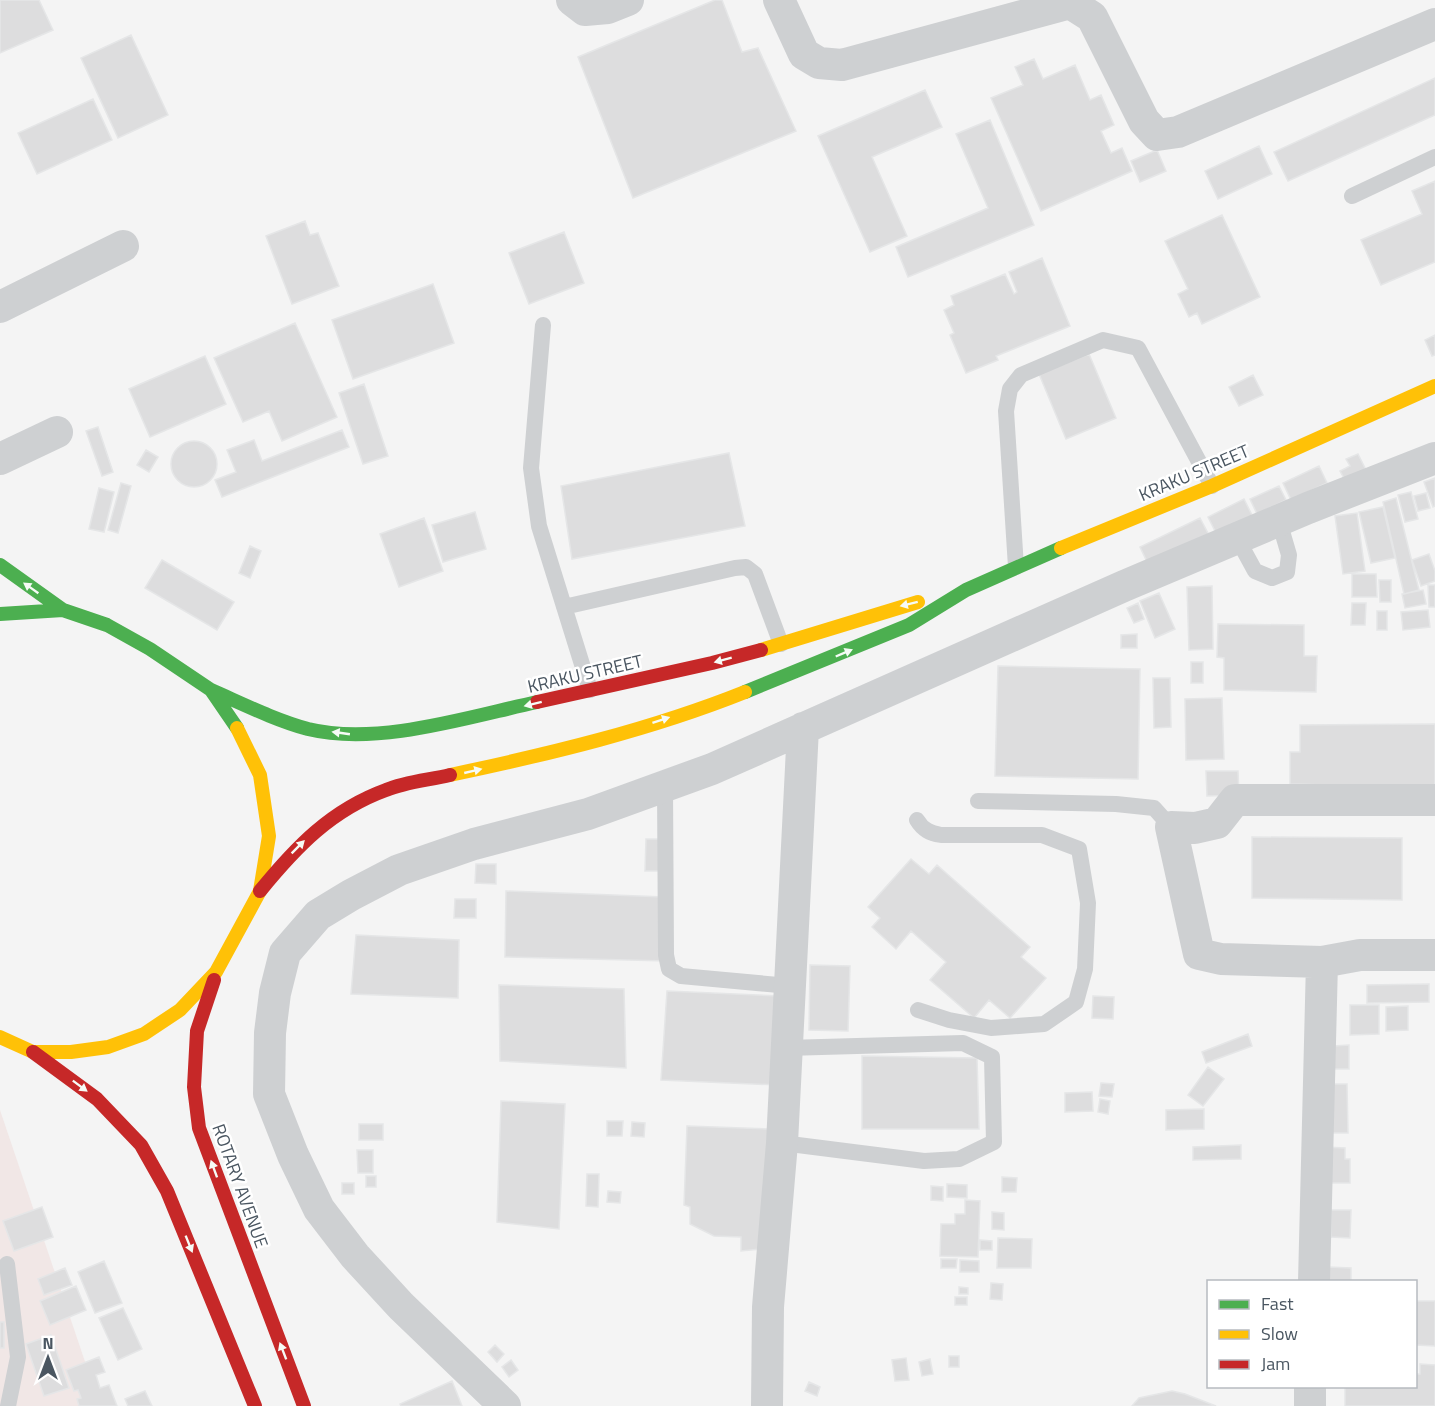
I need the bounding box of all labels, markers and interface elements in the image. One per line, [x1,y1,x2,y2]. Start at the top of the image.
street label: KRAKU STREET [1134,437,1254,508]
one-way arrow [24,582,40,594]
one-way arrow [900,599,919,609]
street label: KRAKU STREET [525,647,646,700]
one-way arrow [835,647,853,657]
one-way arrow [714,656,732,665]
one-way arrow [524,700,542,710]
one-way arrow [652,715,670,725]
one-way arrow [331,729,350,738]
one-way arrow [464,766,483,775]
one-way arrow [291,840,305,854]
one-way arrow [72,1080,88,1092]
street label: ROTARY AVENUE [205,1120,276,1252]
one-way arrow [209,1160,219,1178]
one-way arrow [184,1235,194,1253]
legend [1207,1280,1417,1388]
text: Fast [1261,1290,1294,1317]
text: Slow [1261,1320,1298,1347]
north arrow [18,1328,78,1388]
text: N [42,1331,54,1355]
one-way arrow [278,1342,288,1360]
text: Jam [1261,1350,1290,1377]

